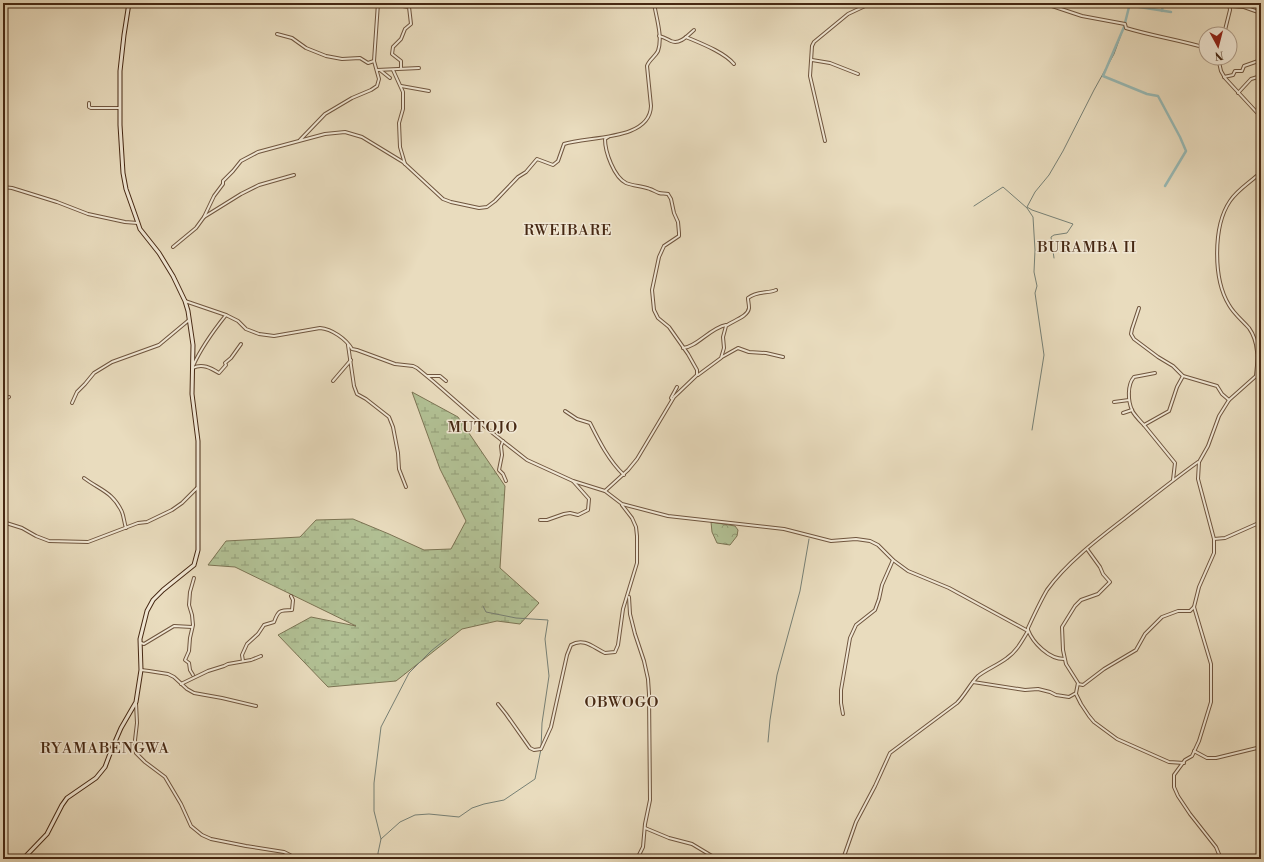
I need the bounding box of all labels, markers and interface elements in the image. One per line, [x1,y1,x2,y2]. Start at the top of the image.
north arrow [1198,26,1238,66]
text: N [1214,47,1224,62]
district label: RWEIBARE [524,221,612,240]
district label: BURAMBA II [1036,238,1137,257]
district label: MUTOJO [448,418,518,437]
district label: OBWOGO [584,693,660,712]
district label: RYAMABENGWA [40,739,170,758]

